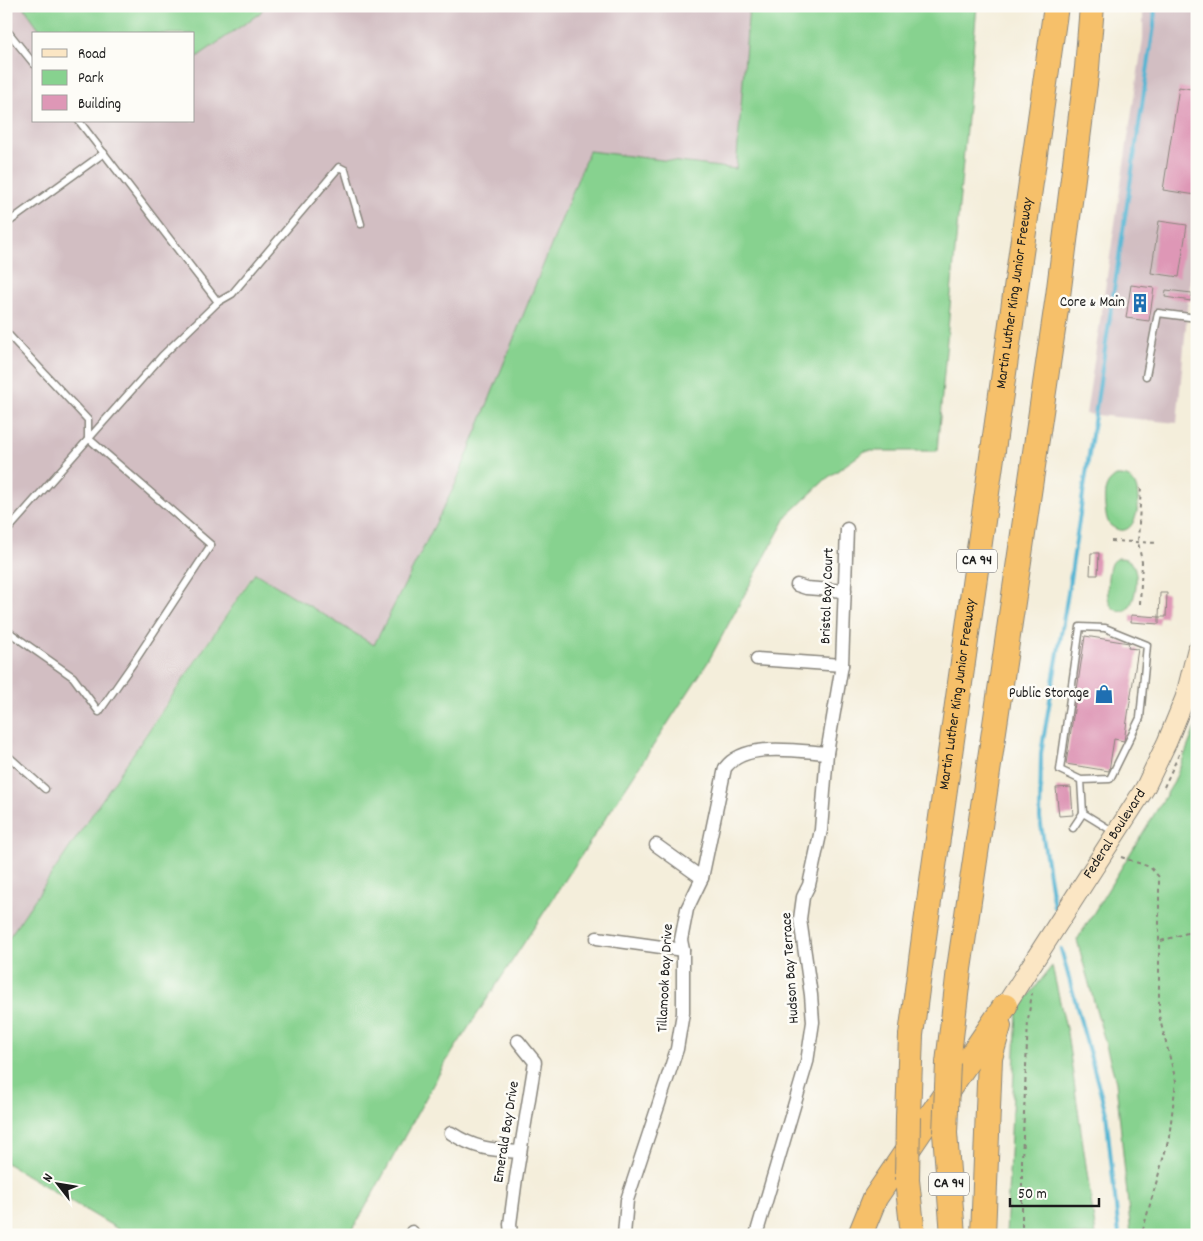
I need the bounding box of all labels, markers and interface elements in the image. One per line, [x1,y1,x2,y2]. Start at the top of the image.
legend [32,32,195,122]
text: Road [78,44,106,66]
text: Park [78,68,104,90]
text: Building [78,94,121,116]
street label: Martin Luther King Junior Freeway [991,195,1040,390]
place label: Core & Main [1060,292,1125,314]
building icon: Core & Main [1129,292,1151,314]
street label: Bristol Bay Court [815,547,841,644]
road number: CA 94 [957,550,997,572]
street label: Martin Luther King Junior Freeway [934,596,983,791]
place label: Public Storage [1009,683,1089,705]
shop icon: Public Storage [1093,683,1115,705]
street label: Federal Boulevard [1078,785,1152,884]
street label: Hudson Bay Terrace [776,911,806,1024]
street label: Tillamook Bay Drive [652,923,680,1033]
street label: Emerald Bay Drive [488,1079,526,1185]
north arrow [32,1158,82,1208]
text: N [38,1170,59,1186]
road number: CA 94 [929,1172,969,1196]
scale bar [1010,1176,1099,1208]
text: 50 m [1018,1184,1047,1206]

